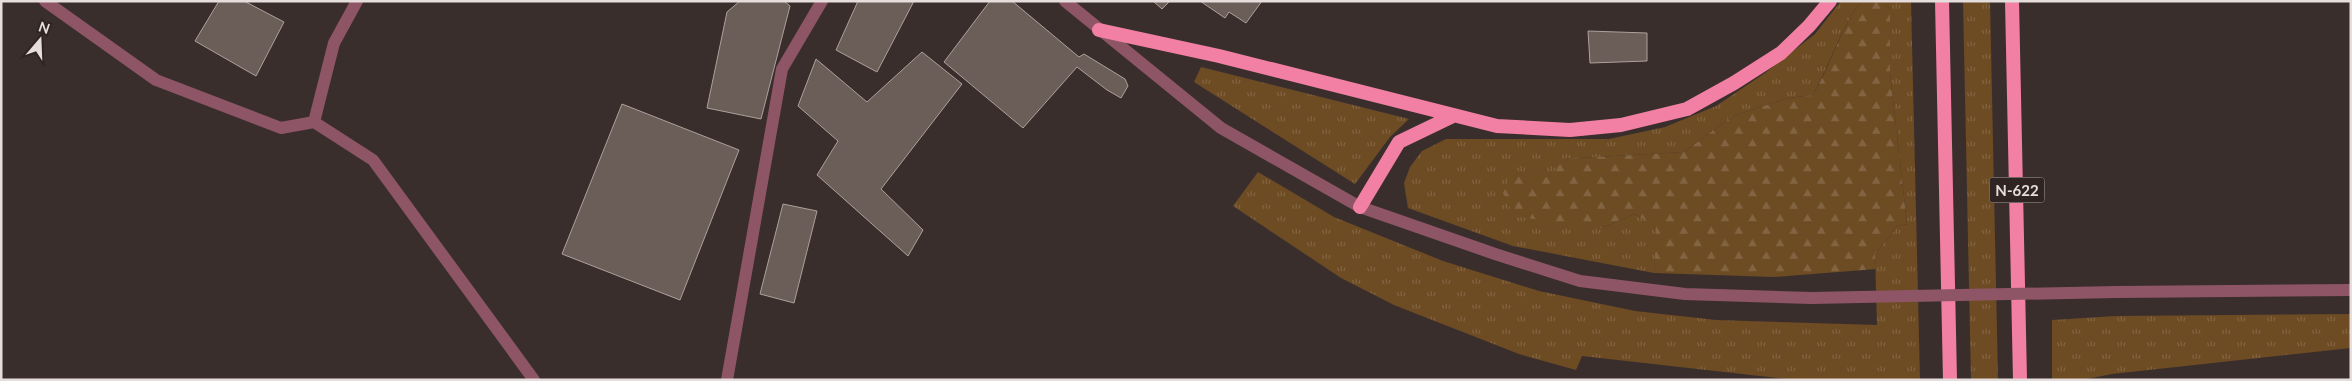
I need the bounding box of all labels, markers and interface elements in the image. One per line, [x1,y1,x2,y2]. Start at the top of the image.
north arrow [15,15,65,65]
text: N [37,17,52,37]
road number: N-622 [1990,178,2044,202]

